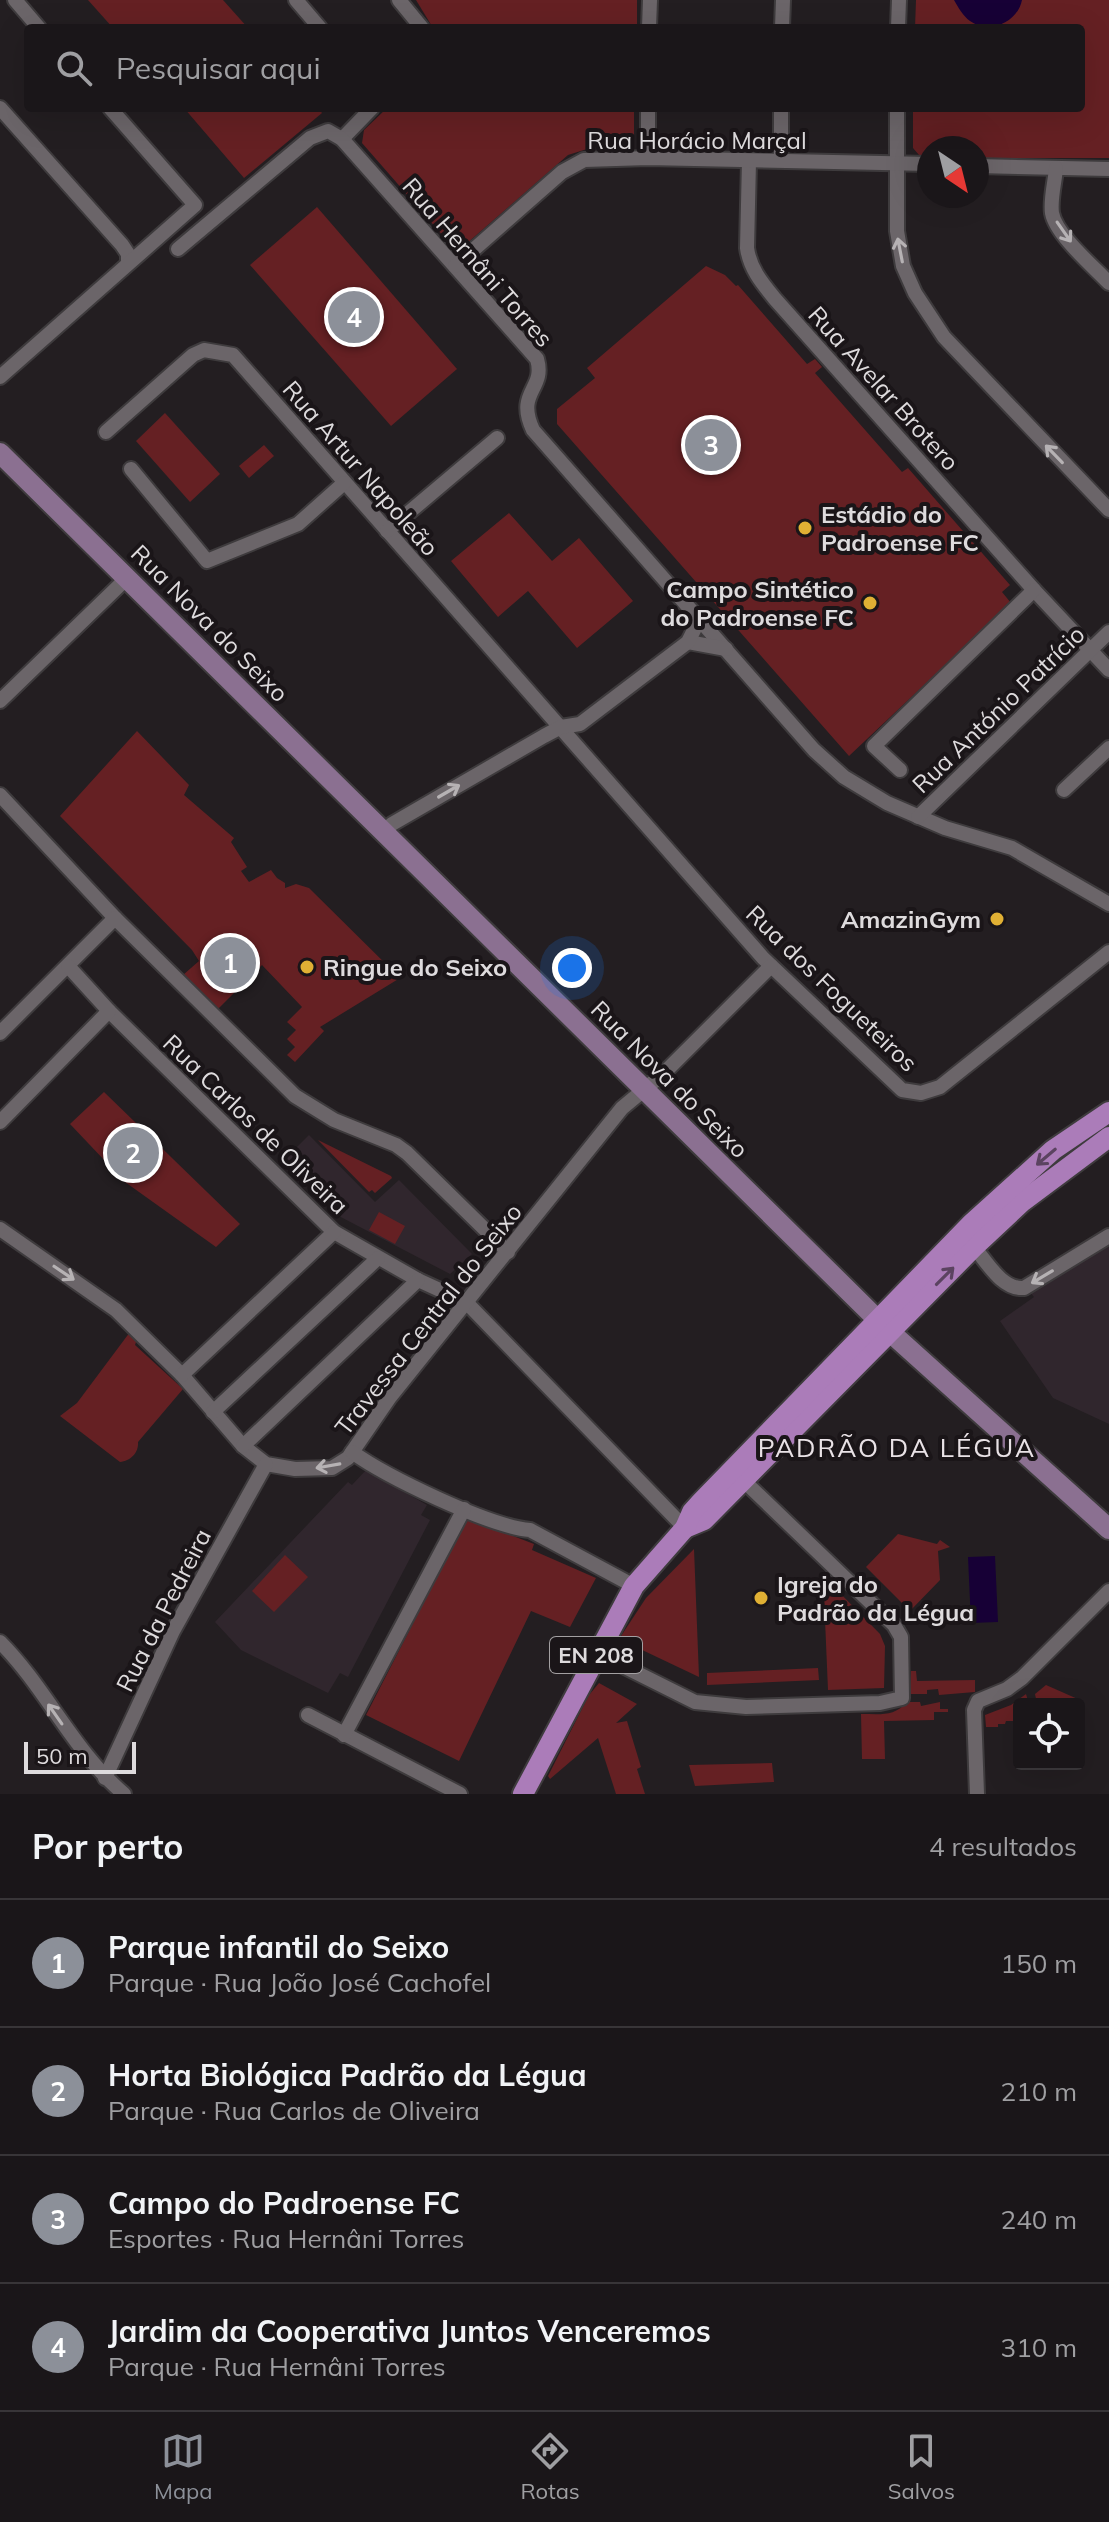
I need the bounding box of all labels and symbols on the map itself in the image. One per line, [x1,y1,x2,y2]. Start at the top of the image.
street label: Rua Horácio Marçal [587,125,807,155]
north arrow [917,136,989,208]
street label: Rua Hernâni Torres [396,171,560,353]
one-way arrow [1055,221,1072,242]
one-way arrow [892,237,907,263]
pin: 4 [328,287,380,347]
street label: Rua Avelar Brotero [802,300,966,476]
street label: Rua Artur Napoleão [277,374,445,562]
pin: 3 [685,415,737,475]
one-way arrow [1045,444,1064,464]
place label: Estádio do Padroense FC [821,499,979,557]
marker: Estádio do Padroense FC [796,519,814,537]
street label: Rua Nova do Seixo [125,538,295,708]
place label: Campo Sintético do Padroense FC [660,574,854,632]
marker: Campo Sintético do Padroense FC [861,594,879,612]
street label: Rua António Patrício [906,619,1090,799]
one-way arrow [437,783,460,799]
street label: Rua dos Fogueteiros [740,898,924,1078]
place label: AmazinGym [841,904,981,934]
marker: AmazinGym [988,910,1006,928]
pin: 1 [204,933,256,993]
your location [552,948,592,988]
place label: Ringue do Seixo [323,952,507,982]
marker: Ringue do Seixo [298,958,316,976]
street label: Rua Nova do Seixo [585,994,755,1164]
street label: Rua Carlos de Oliveira [157,1028,355,1220]
pin: 2 [107,1123,159,1183]
one-way arrow [1036,1148,1056,1166]
street label: Travessa Central do Seixo [328,1197,528,1441]
one-way arrow [53,1265,75,1281]
one-way arrow [935,1266,954,1286]
one-way arrow [1031,1269,1054,1285]
district label: PADRÃO DA LÉGUA [758,1431,1036,1464]
one-way arrow [316,1459,342,1474]
street label: Rua da Pedreira [109,1523,217,1697]
place label: Igreja do Padrão da Légua [777,1569,974,1627]
marker: Igreja do Padrão da Légua [752,1589,770,1607]
road number: EN 208 [550,1637,642,1673]
one-way arrow [47,1703,63,1725]
scale bar [24,1738,136,1774]

